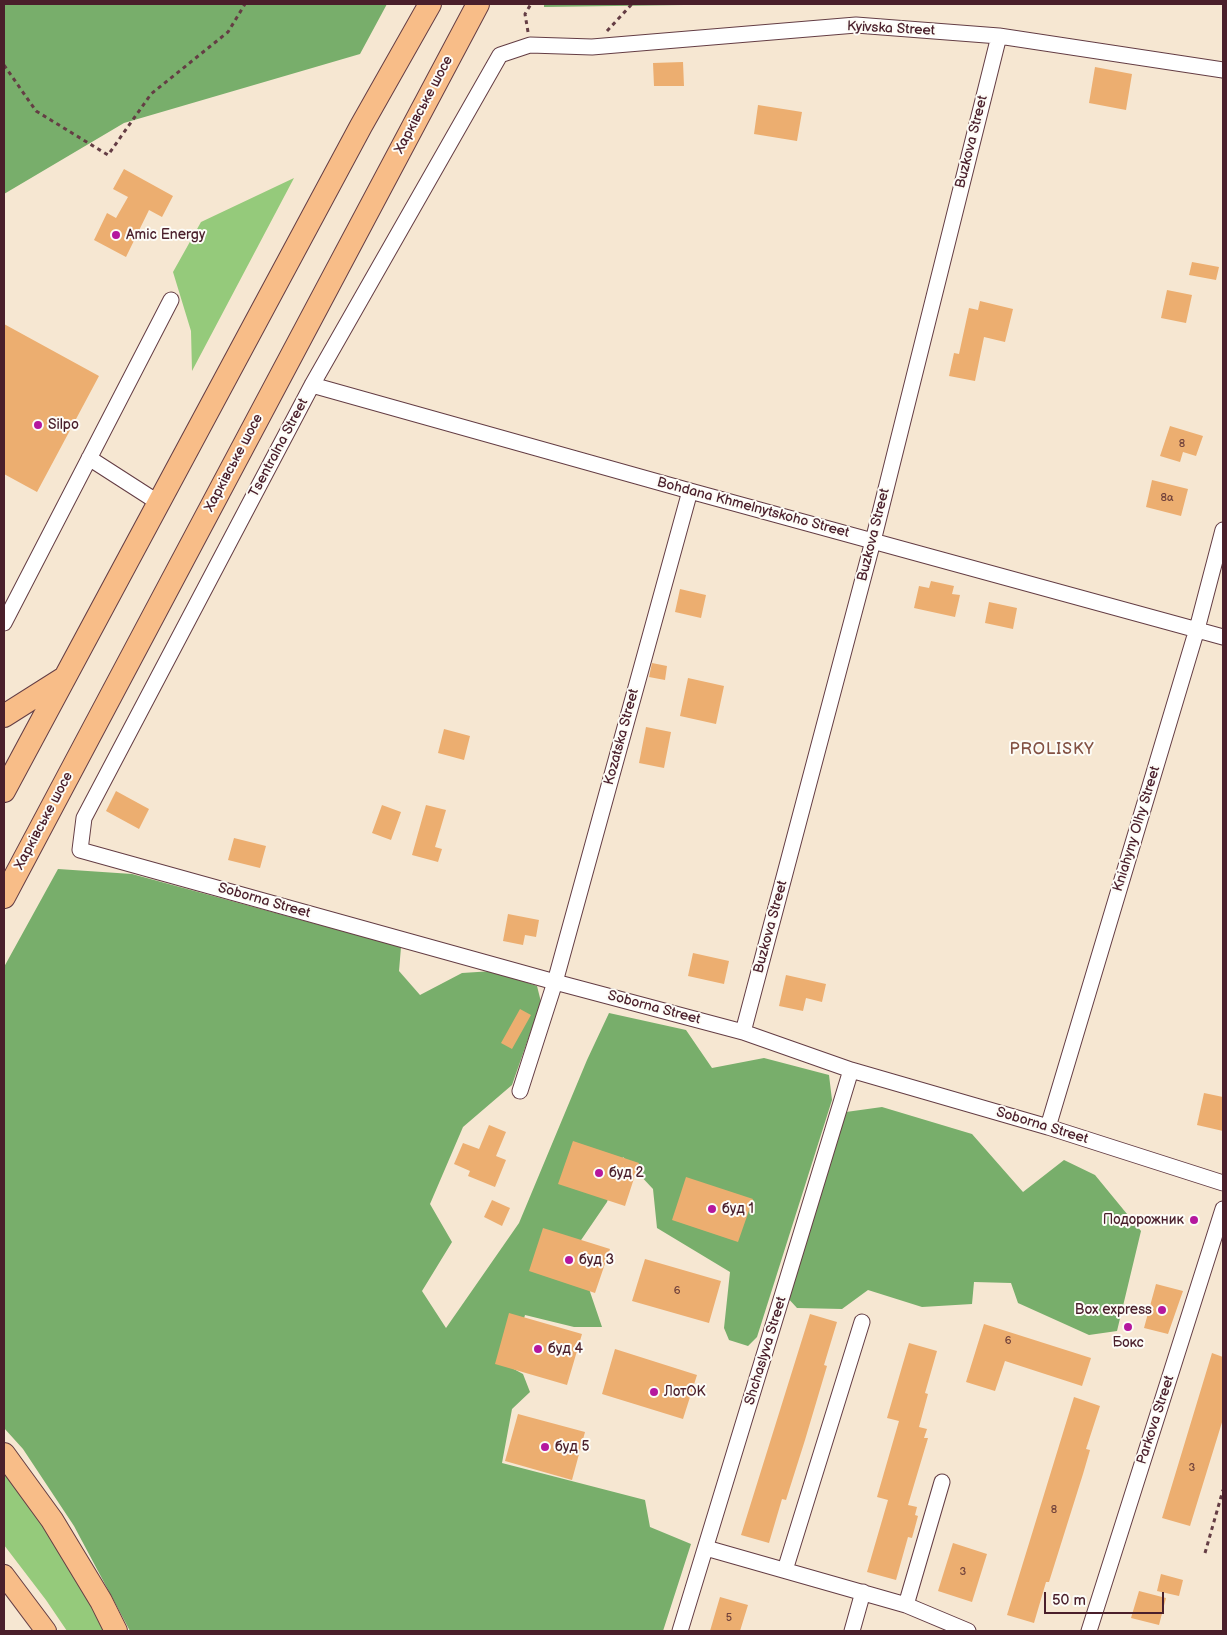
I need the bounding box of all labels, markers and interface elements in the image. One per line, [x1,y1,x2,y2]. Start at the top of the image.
street label: Kyivska Street [846,18,936,40]
street label: Харківське шосе [391,53,457,157]
street label: Buzkova Street [952,94,992,190]
place label: Amic Energy [126,227,205,243]
marker: Amic Energy [110,229,122,241]
street label: Tsentralna Street [246,396,312,500]
street label: Харківське шосе [201,411,267,515]
place label: Silpo [48,417,79,433]
marker: Silpo [32,419,44,431]
house number: 8 [1179,437,1185,451]
street label: Bohdana Khmelnytskoho Street [655,474,851,542]
street label: Buzkova Street [854,487,894,583]
house number: 8а [1161,491,1173,505]
street label: Kozatska Street [601,687,643,787]
district label: PROLISKY [1008,740,1096,760]
street label: Kniahyny Olhy Street [1110,764,1164,894]
street label: Харківське шосе [11,769,77,873]
street label: Buzkova Street [751,879,791,975]
street label: Soborna Street [216,880,312,922]
street label: Soborna Street [606,988,702,1028]
street label: Soborna Street [994,1104,1090,1148]
place label: буд 2 [609,1165,644,1181]
marker: буд 2 [593,1167,605,1179]
place label: буд 1 [722,1201,754,1217]
marker: буд 1 [706,1203,718,1215]
place label: Подорожник [1103,1212,1184,1228]
marker: Подорожник [1188,1214,1200,1226]
place label: буд 3 [579,1252,614,1268]
marker: буд 3 [563,1254,575,1266]
house number: 6 [674,1284,680,1298]
street label: Shchaslyva Street [742,1295,790,1407]
place label: Box express [1075,1302,1152,1318]
marker: Box express [1156,1304,1168,1316]
marker: Бокс [1122,1321,1134,1333]
house number: 6 [1005,1334,1011,1348]
place label: Бокс [1112,1335,1144,1351]
place label: буд 4 [548,1341,583,1357]
marker: буд 4 [532,1343,544,1355]
street label: Parkova Street [1134,1373,1178,1467]
place label: ЛотОК [664,1384,706,1400]
marker: ЛотОК [648,1386,660,1398]
place label: буд 5 [555,1439,589,1455]
marker: буд 5 [539,1441,551,1453]
house number: 3 [1189,1461,1195,1475]
house number: 8 [1051,1503,1057,1517]
house number: 3 [960,1565,966,1579]
scale bar [1047,1582,1167,1614]
text: 50 m [1052,1591,1086,1610]
house number: 5 [726,1611,732,1625]

